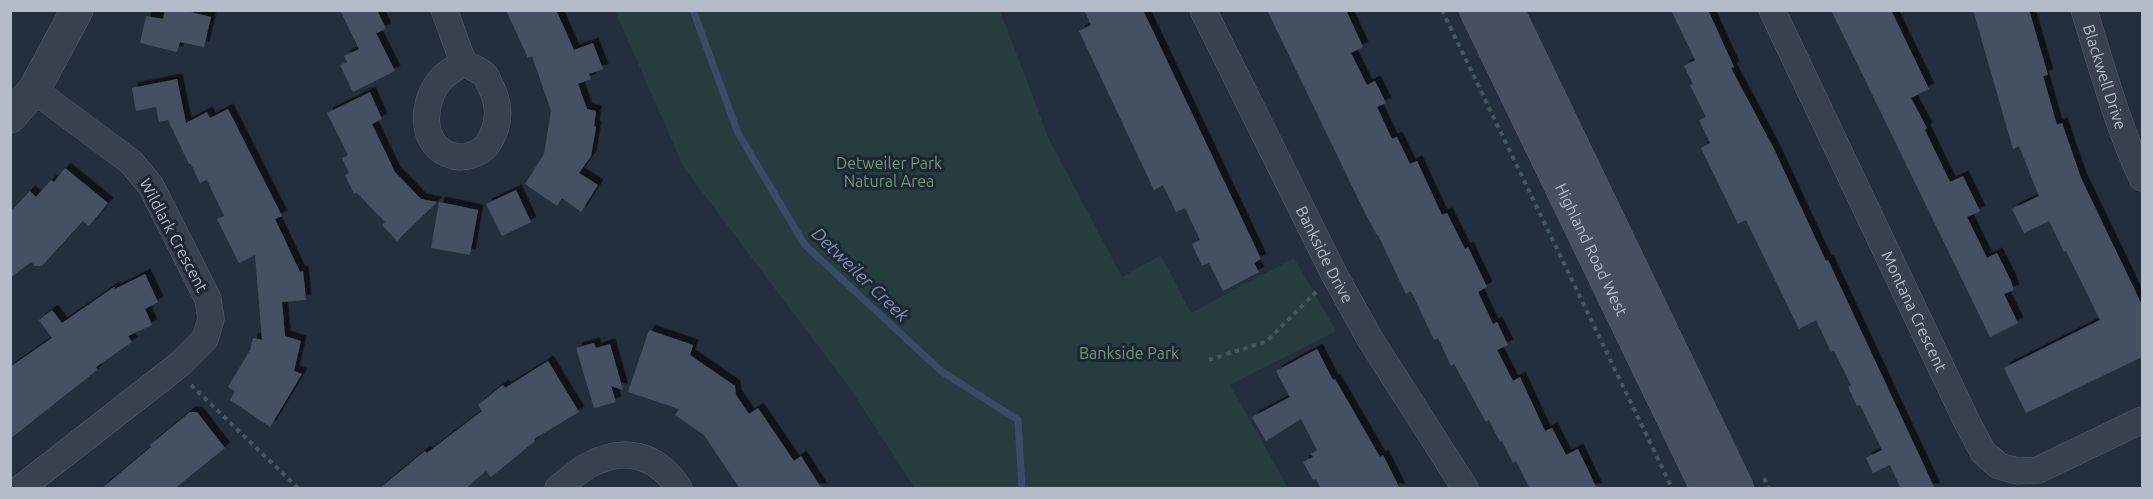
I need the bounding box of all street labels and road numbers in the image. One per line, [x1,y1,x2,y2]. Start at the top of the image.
street label: Blackwell Drive [2080,22,2130,132]
street label: Wildlark Crescent [136,175,212,296]
street label: Highland Road West [1552,180,1632,319]
street label: Bankside Drive [1293,203,1357,306]
street label: Montana Crescent [1878,248,1951,375]

